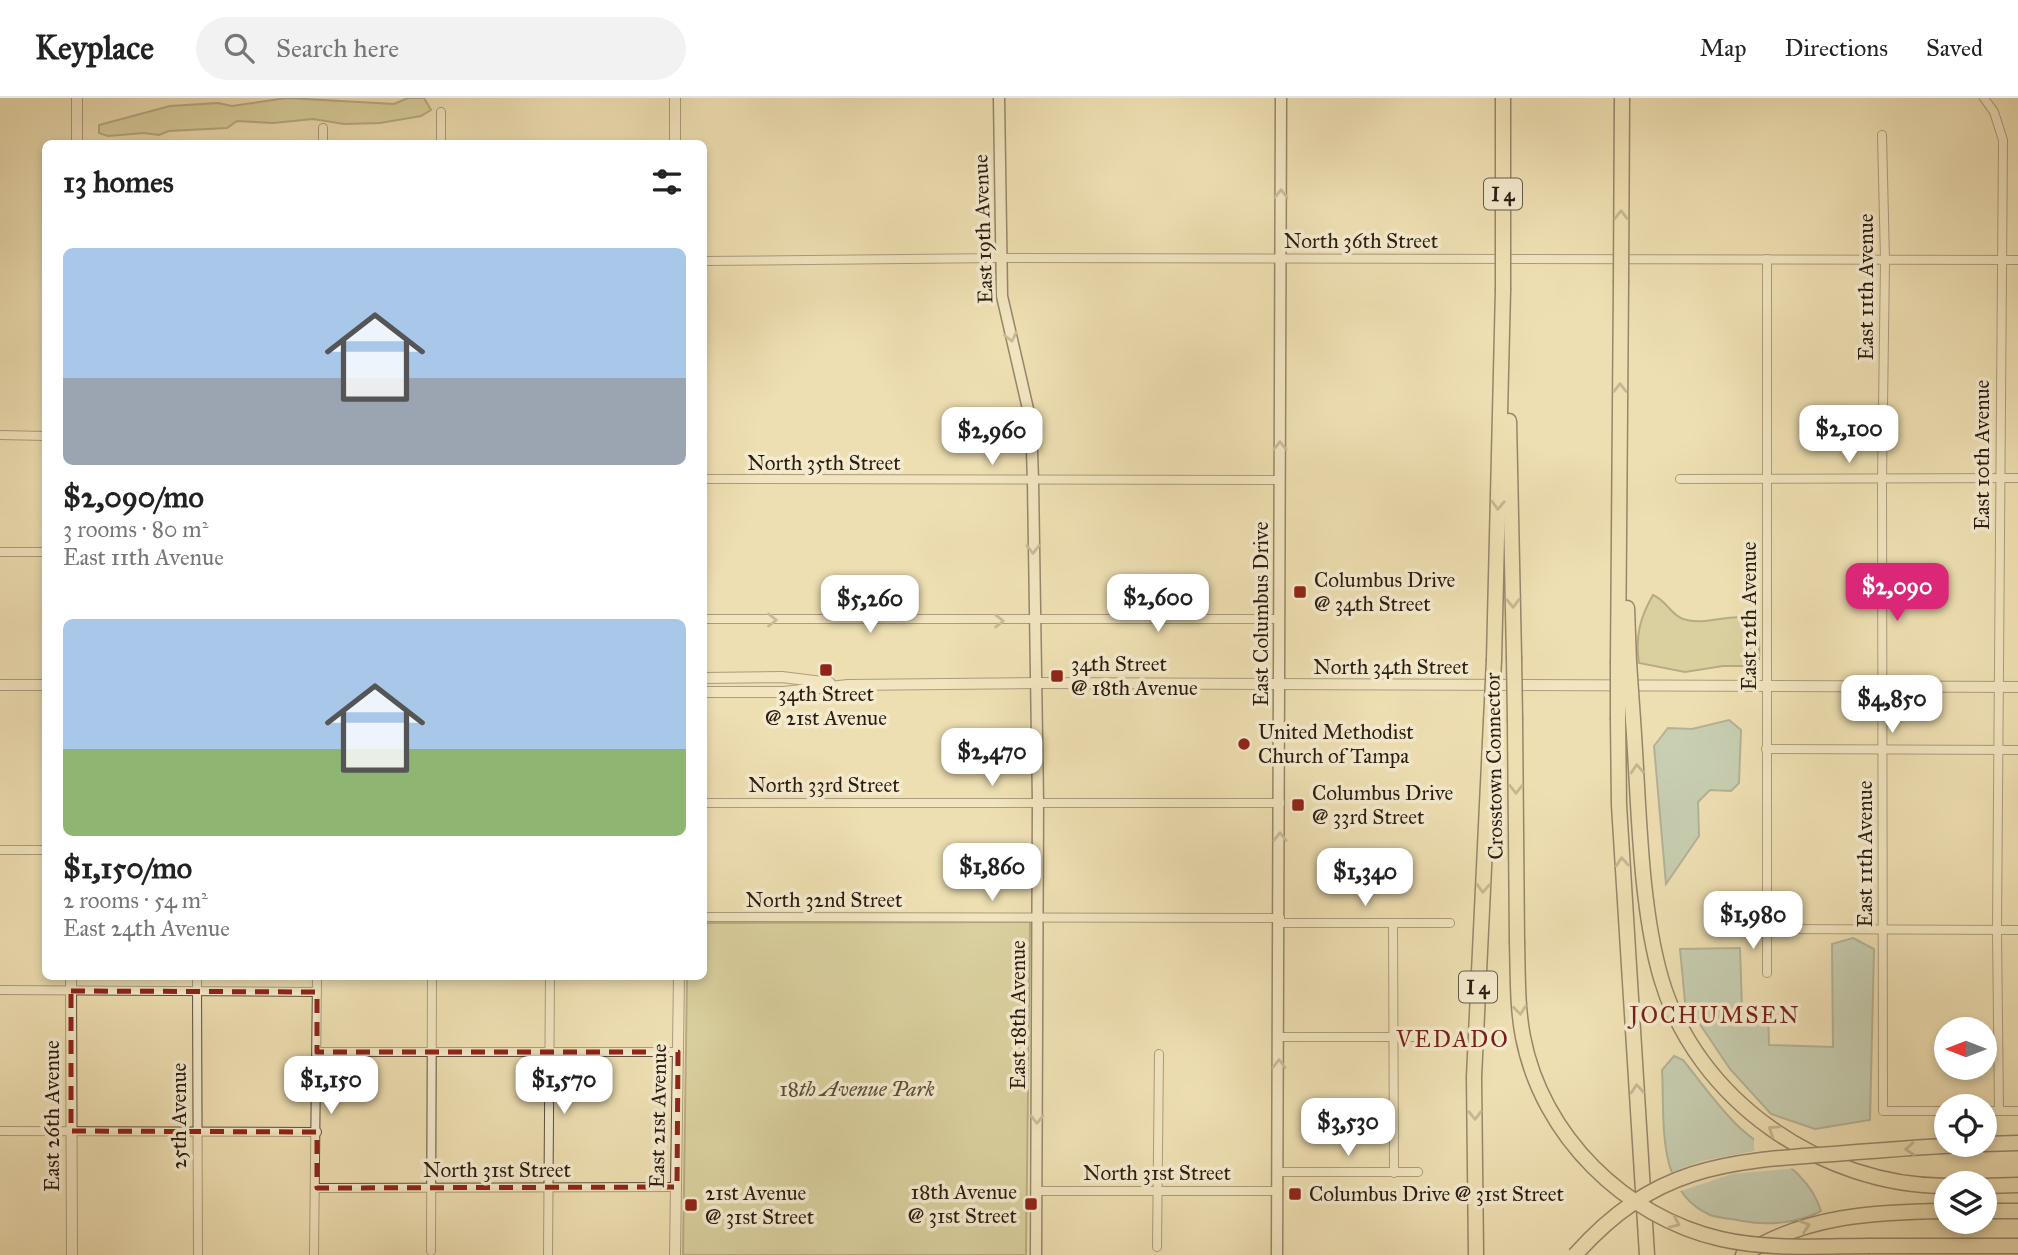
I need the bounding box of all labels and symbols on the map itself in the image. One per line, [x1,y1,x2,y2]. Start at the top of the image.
street label: East 19th Avenue [967,154,999,304]
road number: I 4 [1484,178,1522,209]
one-way arrow [1273,188,1289,199]
one-way arrow [1613,209,1629,219]
street label: East 11th Avenue [1853,213,1879,360]
street label: North 36th Street [1284,228,1439,254]
one-way arrow [1003,331,1018,343]
street label: East 10th Avenue [1969,379,1995,530]
one-way arrow [1612,383,1628,393]
pin: $2,100 [1792,406,1906,465]
pin: $2,960 [935,408,1049,467]
one-way arrow [1272,440,1288,451]
street label: North 35th Street [747,450,901,476]
one-way arrow [1491,500,1506,511]
street label: East Columbus Drive [1248,521,1274,706]
street label: East 12th Avenue [1736,541,1762,690]
one-way arrow [1025,545,1041,555]
pin: $2,090 [1840,564,1954,623]
place label: Columbus Drive @ 34th Street [1314,567,1456,617]
pin: $2,600 [1101,574,1215,634]
pin: $5,260 [813,575,927,635]
marker: Columbus Drive @ 34th Street [1292,584,1308,600]
one-way arrow [1505,598,1521,609]
one-way arrow [767,612,777,628]
one-way arrow [994,613,1005,629]
place label: 34th Street @ 18th Avenue [1071,651,1198,701]
street label: North 34th Street [1313,654,1469,680]
marker: 34th Street @ 21st Avenue [818,662,834,678]
marker: 34th Street @ 18th Avenue [1049,668,1065,684]
street label: Crosstown Connector [1479,672,1509,860]
pin: $4,850 [1835,676,1949,735]
place label: 34th Street @ 21st Avenue [765,681,887,731]
place label: United Methodist Church of Tampa [1258,719,1414,769]
pin: $2,470 [935,728,1049,788]
marker: United Methodist Church of Tampa [1236,736,1252,752]
one-way arrow [1630,763,1645,774]
street label: North 33rd Street [748,772,900,798]
place label: Columbus Drive @ 33rd Street [1312,780,1454,830]
street label: East 11th Avenue [1852,780,1878,927]
one-way arrow [1508,785,1524,795]
marker: Columbus Drive @ 33rd Street [1290,797,1306,813]
one-way arrow [1272,831,1288,842]
pin: $1,860 [935,844,1049,903]
pin: $1,340 [1308,848,1422,908]
one-way arrow [1615,857,1630,868]
one-way arrow [1476,882,1491,893]
street label: North 32nd Street [746,887,903,913]
pin: $1,980 [1696,892,1810,951]
street label: East 18th Avenue [1005,940,1031,1090]
road number: I 4 [1459,972,1497,1002]
district label: JOCHUMSEN [1626,1001,1801,1029]
one-way arrow [1512,1005,1527,1016]
north arrow [1934,1017,1997,1080]
district label: VEDADO [1395,1025,1510,1053]
street label: East 26th Avenue [39,1040,65,1192]
street label: East 21st Avenue [644,1043,672,1189]
pin: $1,150 [274,1056,388,1116]
pin: $1,570 [507,1056,621,1116]
one-way arrow [1271,1059,1287,1069]
street label: 25th Avenue [166,1062,192,1169]
park label: 18th Avenue Park [779,1076,935,1102]
one-way arrow [1630,1084,1645,1095]
pin: $3,530 [1291,1098,1405,1158]
one-way arrow [1467,1110,1482,1121]
one-way arrow [1029,1114,1045,1125]
one-way arrow [1768,1126,1781,1138]
one-way arrow [1905,1141,1916,1156]
street label: North 31st Street [423,1157,572,1183]
street label: North 31st Street [1083,1160,1232,1186]
place label: 18th Avenue @ 31st Street [908,1179,1018,1229]
place label: 21st Avenue @ 31st Street [705,1180,815,1230]
place label: Columbus Drive @ 31st Street [1309,1181,1565,1207]
marker: Columbus Drive @ 31st Street [1287,1186,1303,1202]
marker: 18th Avenue @ 31st Street [1023,1196,1039,1212]
marker: 21st Avenue @ 31st Street [683,1197,699,1213]
one-way arrow [1668,1215,1680,1229]
one-way arrow [1798,1220,1810,1235]

